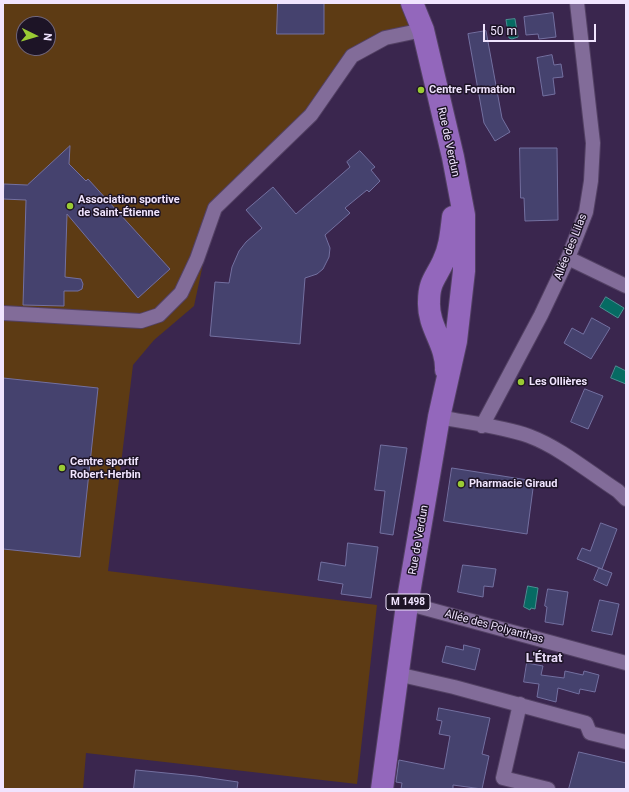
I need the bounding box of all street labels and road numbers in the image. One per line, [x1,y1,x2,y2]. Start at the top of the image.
street label: Rue de Verdun [434,106,462,178]
street label: Allée des Lilas [552,212,590,282]
street label: Rue de Verdun [406,504,432,576]
road number: M 1498 [386,594,430,610]
street label: Allée des Polyanthas [443,607,545,647]

